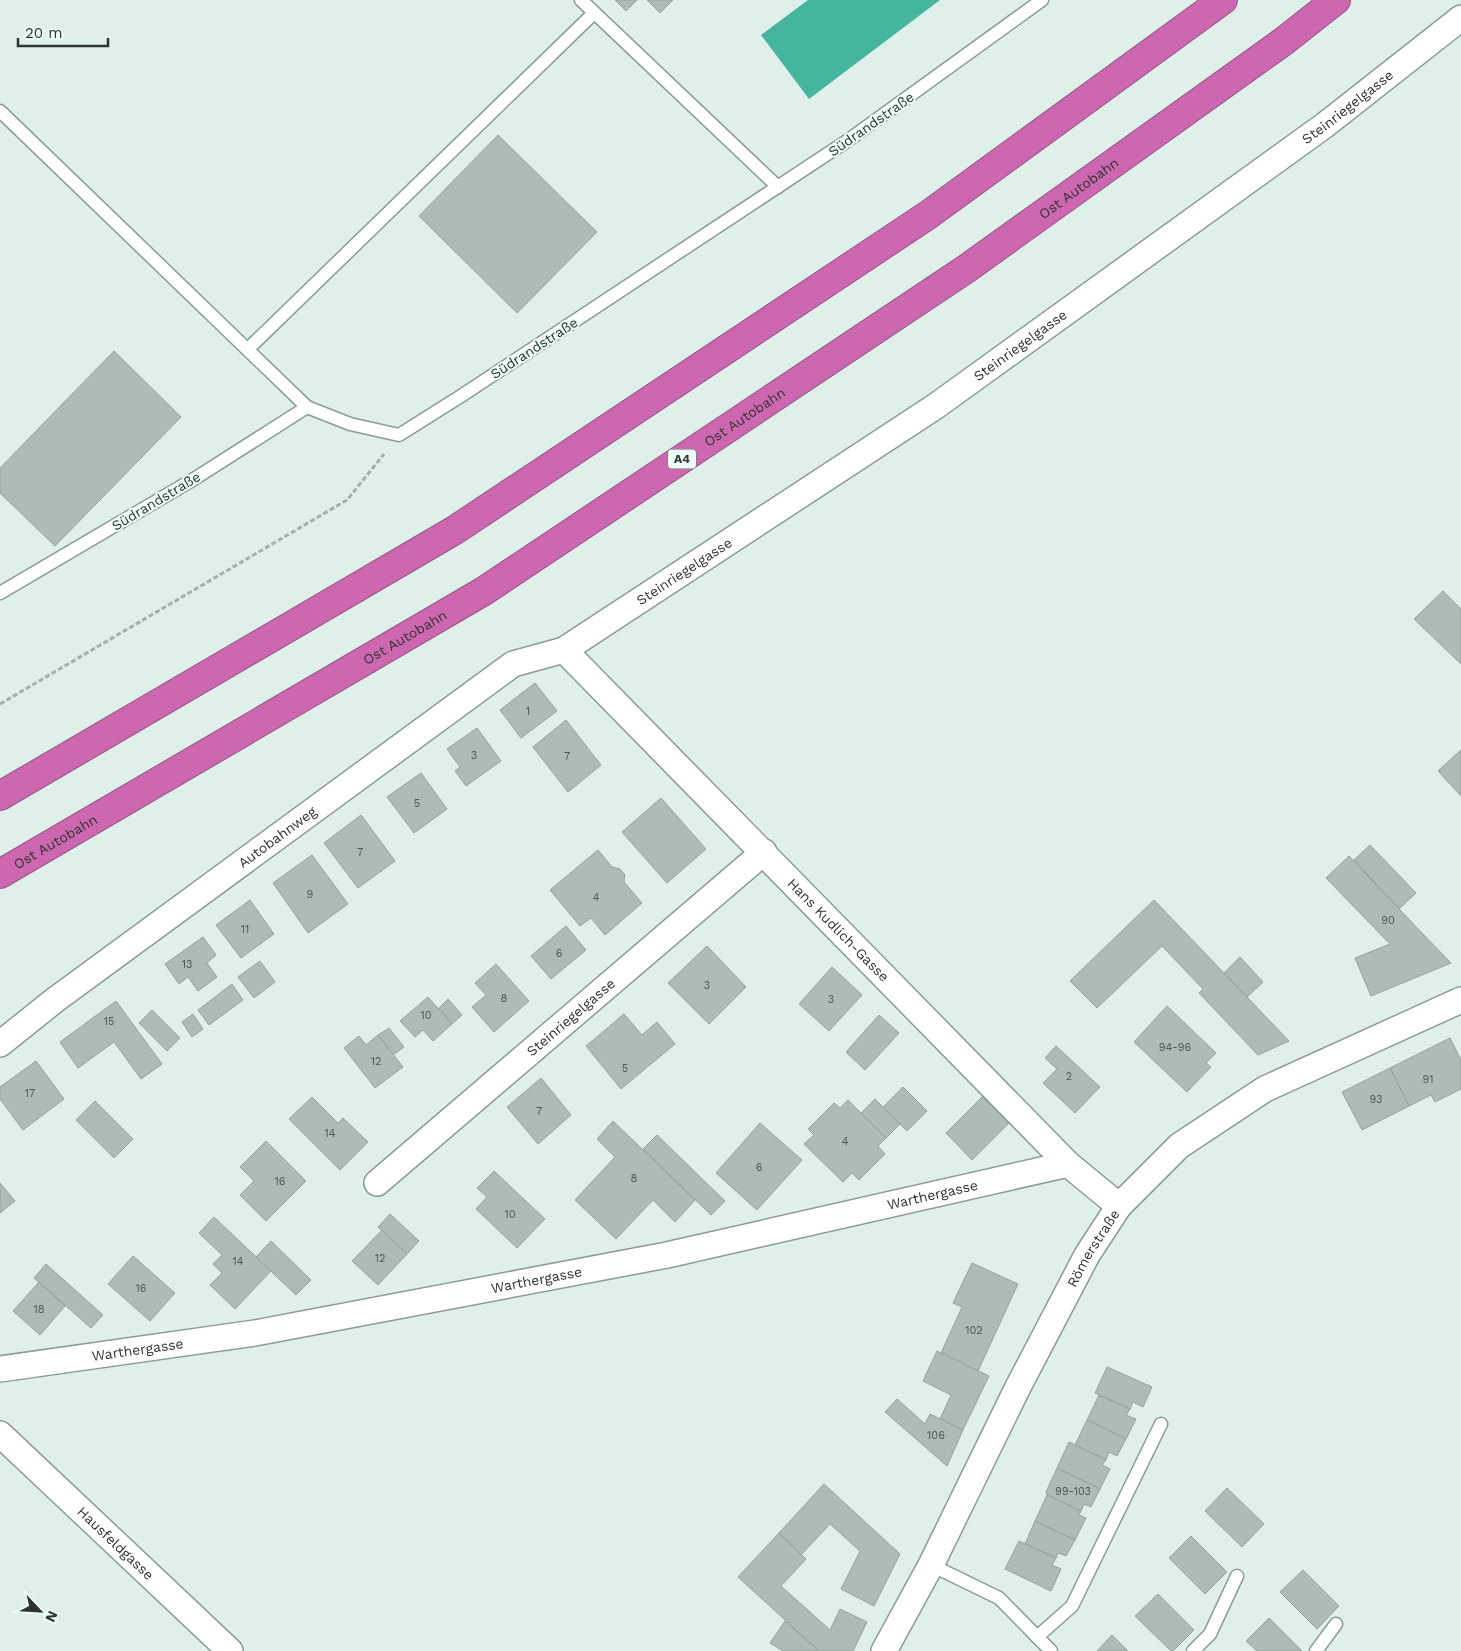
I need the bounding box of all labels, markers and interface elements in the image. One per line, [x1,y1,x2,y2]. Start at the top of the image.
scale bar [18,15,108,47]
text: 20 m [25,24,63,42]
street label: Steinriegelgasse [1299,67,1396,147]
street label: Südrandstraße [825,89,917,159]
street label: Ost Autobahn [1036,154,1122,222]
street label: Steinriegelgasse [970,306,1070,384]
street label: Südrandstraße [487,314,581,382]
street label: Ost Autobahn [701,384,788,450]
road number: A4 [668,449,696,468]
street label: Südrandstraße [109,468,203,534]
street label: Steinriegelgasse [633,534,735,608]
street label: Ost Autobahn [360,607,450,668]
house number: 1 [526,705,530,718]
house number: 3 [471,749,477,762]
house number: 7 [564,750,570,763]
house number: 5 [414,797,420,810]
street label: Autobahnweg [235,803,320,871]
street label: Ost Autobahn [11,811,100,872]
house number: 7 [357,846,363,859]
street label: Hans Kudlich-Gasse [784,875,892,985]
house number: 9 [307,888,314,901]
house number: 4 [593,891,600,904]
house number: 90 [1381,914,1395,927]
house number: 11 [241,923,249,936]
house number: 6 [556,947,563,960]
house number: 13 [182,958,192,971]
street label: Steinriegelgasse [523,975,618,1059]
house number: 3 [704,979,710,992]
house number: 8 [501,992,508,1005]
house number: 3 [828,993,834,1006]
house number: 10 [420,1009,432,1022]
house number: 15 [104,1015,114,1028]
house number: 94-96 [1159,1041,1192,1054]
house number: 12 [371,1055,381,1068]
house number: 5 [622,1062,628,1075]
house number: 2 [1066,1070,1072,1083]
house number: 91 [1422,1073,1434,1086]
house number: 17 [25,1087,35,1100]
house number: 93 [1370,1093,1382,1106]
house number: 7 [536,1105,542,1118]
house number: 14 [324,1127,336,1140]
house number: 4 [842,1135,849,1148]
house number: 6 [756,1161,763,1174]
house number: 8 [631,1172,638,1185]
house number: 16 [275,1175,286,1188]
street label: Warthergasse [886,1177,979,1213]
street label: Römerstraße [1064,1206,1123,1290]
house number: 10 [504,1208,516,1221]
house number: 12 [375,1252,385,1265]
house number: 14 [232,1255,244,1268]
street label: Warthergasse [490,1263,583,1296]
house number: 16 [136,1282,147,1295]
house number: 18 [33,1303,45,1316]
house number: 102 [965,1324,983,1337]
street label: Warthergasse [91,1335,184,1364]
house number: 106 [927,1429,945,1442]
house number: 99-103 [1055,1485,1091,1498]
street label: Hausfeldgasse [74,1503,157,1583]
north arrow [15,1586,65,1636]
text: N [42,1608,61,1625]

